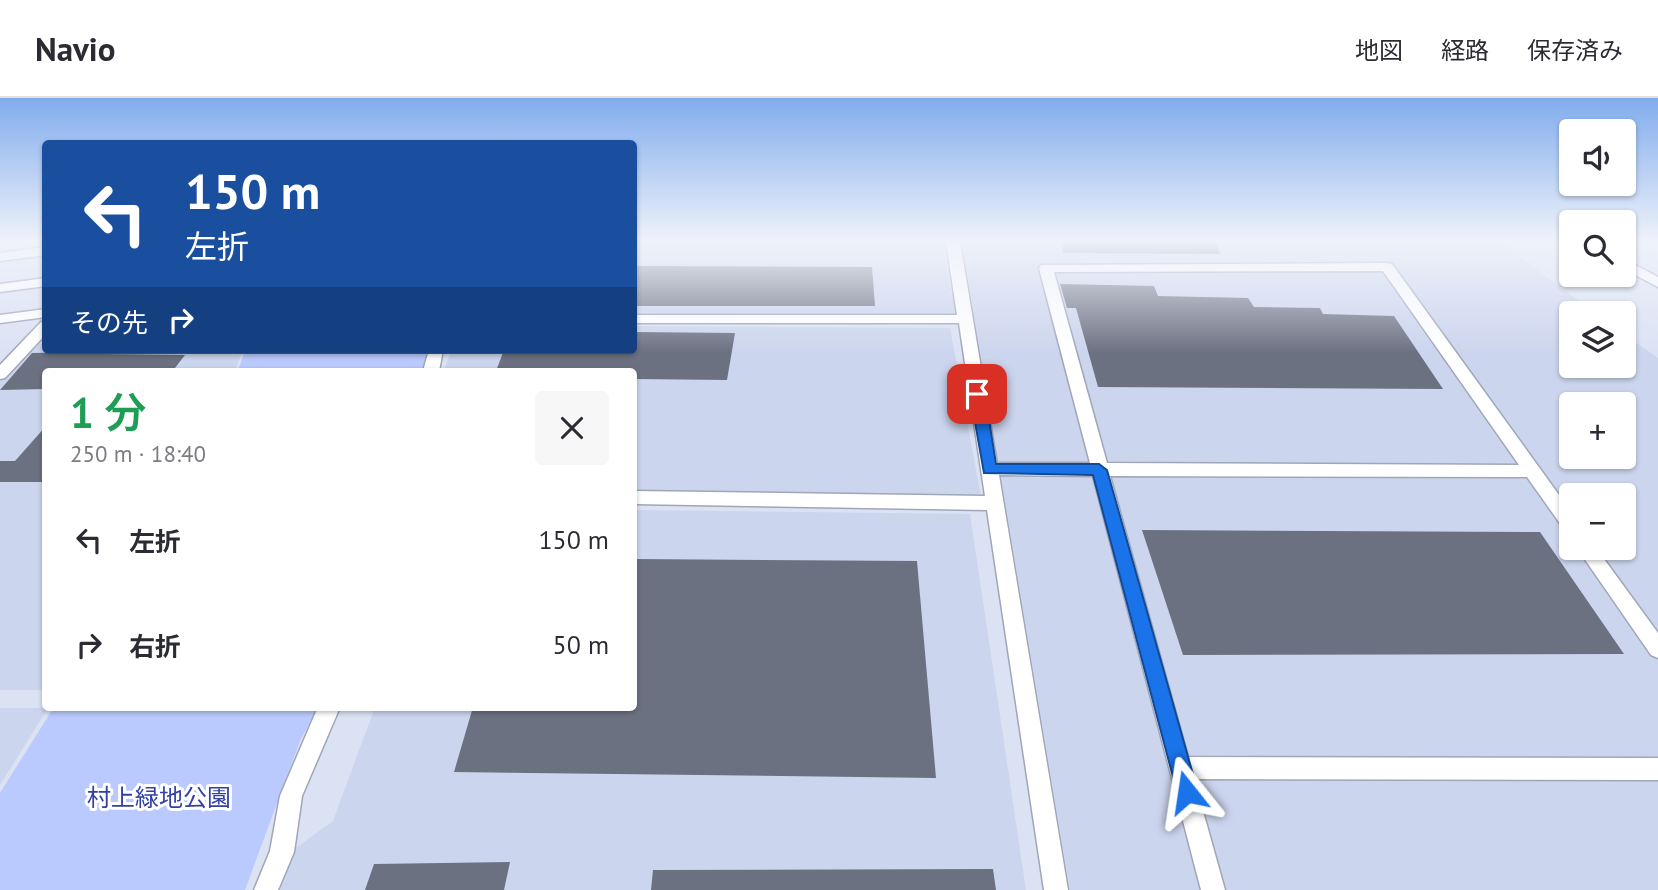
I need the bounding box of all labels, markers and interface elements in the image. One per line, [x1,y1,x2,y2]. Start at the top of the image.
text: Navio [35,27,115,70]
text: 地図 [1355,35,1403,66]
text: 経路 [1441,35,1489,66]
text: 保存済み [1527,35,1623,66]
map controls [1559,119,1636,560]
button: sound [1559,119,1636,196]
text: 150 m [185,159,320,223]
icon: left [70,168,161,259]
button: search [1559,210,1636,287]
text: 左折 [185,225,249,267]
icon: right [162,301,200,339]
button: layers [1559,301,1636,378]
text: その先 [70,306,148,339]
pin [947,364,1007,424]
icon: arrive [958,375,996,413]
text: 1 分 [70,385,146,440]
button: close [535,391,609,465]
button: + [1559,392,1636,469]
text: 250 m · 18:40 [70,439,206,468]
button: − [1559,483,1636,560]
icon: left [70,521,108,559]
text: 150 m [538,523,609,556]
text: 左折 [129,525,181,558]
icon: right [70,626,108,664]
text: 50 m [553,628,609,661]
text: 右折 [129,630,181,663]
position arrow [1150,755,1224,829]
park label: 村上緑地公園 [87,782,231,813]

